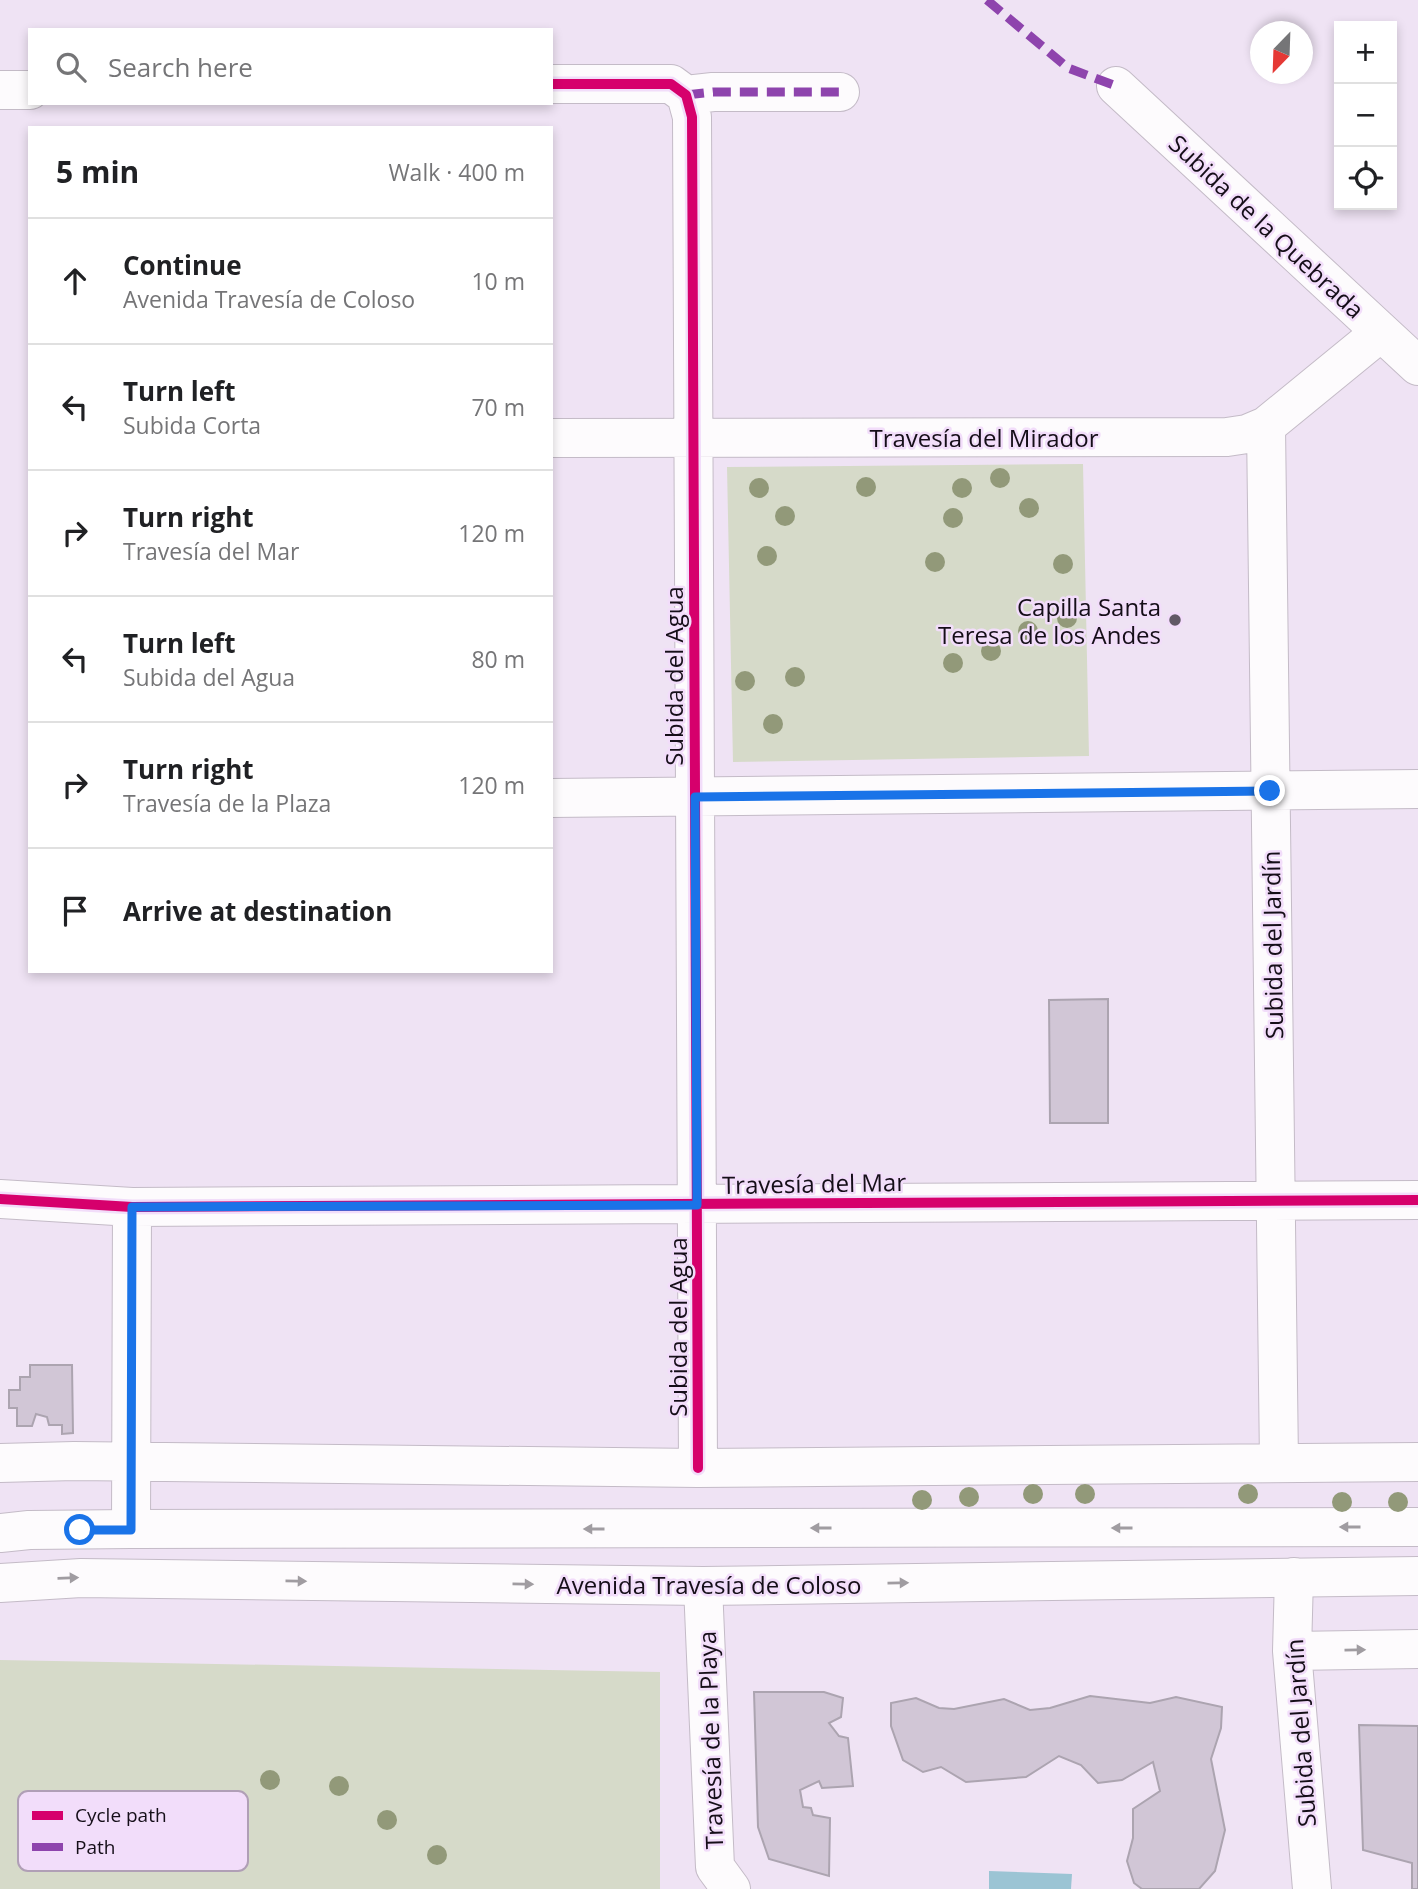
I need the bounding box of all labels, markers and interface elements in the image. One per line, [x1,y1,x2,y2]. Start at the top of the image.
north arrow [1250,21,1313,84]
map controls [1334,21,1397,210]
button: + [1334,21,1397,84]
search box [28,28,553,105]
icon: search [52,48,90,86]
text: Search here [108,49,253,85]
button: − [1334,84,1397,147]
street label: Subida de la Quebrada [1162,127,1372,325]
button: locate [1334,147,1397,210]
text: 5 min [56,151,139,192]
text: Walk · 400 m [388,156,525,188]
text: Continue [123,247,242,283]
icon: ahead [56,262,94,300]
text: 10 m [471,265,525,297]
text: Avenida Travesía de Coloso [123,283,415,315]
text: Turn left [123,373,235,409]
icon: left [56,388,94,426]
text: 70 m [471,391,525,423]
text: Subida Corta [123,409,261,441]
street label: Travesía del Mirador [869,421,1099,454]
text: Turn right [123,499,254,535]
icon: right [56,514,94,552]
text: 120 m [458,517,525,549]
text: Travesía del Mar [123,535,299,567]
street label: Subida del Agua [657,586,690,766]
place label: Capilla Santa Teresa de los Andes [938,590,1161,651]
marker: Capilla Santa Teresa de los Andes [1167,612,1183,628]
text: Turn left [123,625,235,661]
icon: left [56,640,94,678]
text: 80 m [471,643,525,675]
text: Subida del Agua [123,661,295,693]
text: Turn right [123,751,254,787]
icon: right [56,766,94,804]
text: 120 m [458,769,525,801]
route end [1254,775,1285,806]
text: Travesía de la Plaza [123,787,331,819]
street label: Subida del Jardín [1254,851,1290,1039]
icon: arrive [56,892,94,930]
text: Arrive at destination [123,893,392,929]
street label: Travesía del Mar [722,1165,907,1201]
street label: Subida del Agua [661,1237,694,1417]
route start [64,1514,95,1545]
one-way arrow [1339,1521,1361,1533]
one-way arrow [810,1522,832,1534]
one-way arrow [1111,1522,1133,1534]
one-way arrow [583,1523,605,1535]
street label: Avenida Travesía de Coloso [557,1568,861,1601]
one-way arrow [57,1573,79,1584]
one-way arrow [285,1575,307,1587]
one-way arrow [887,1577,909,1589]
one-way arrow [512,1578,534,1590]
street label: Travesía de la Playa [690,1630,730,1850]
street label: Subida del Jardín [1277,1638,1323,1828]
one-way arrow [1344,1644,1366,1656]
legend [18,1791,248,1871]
text: Cycle path [75,1802,167,1828]
text: Path [75,1834,115,1860]

